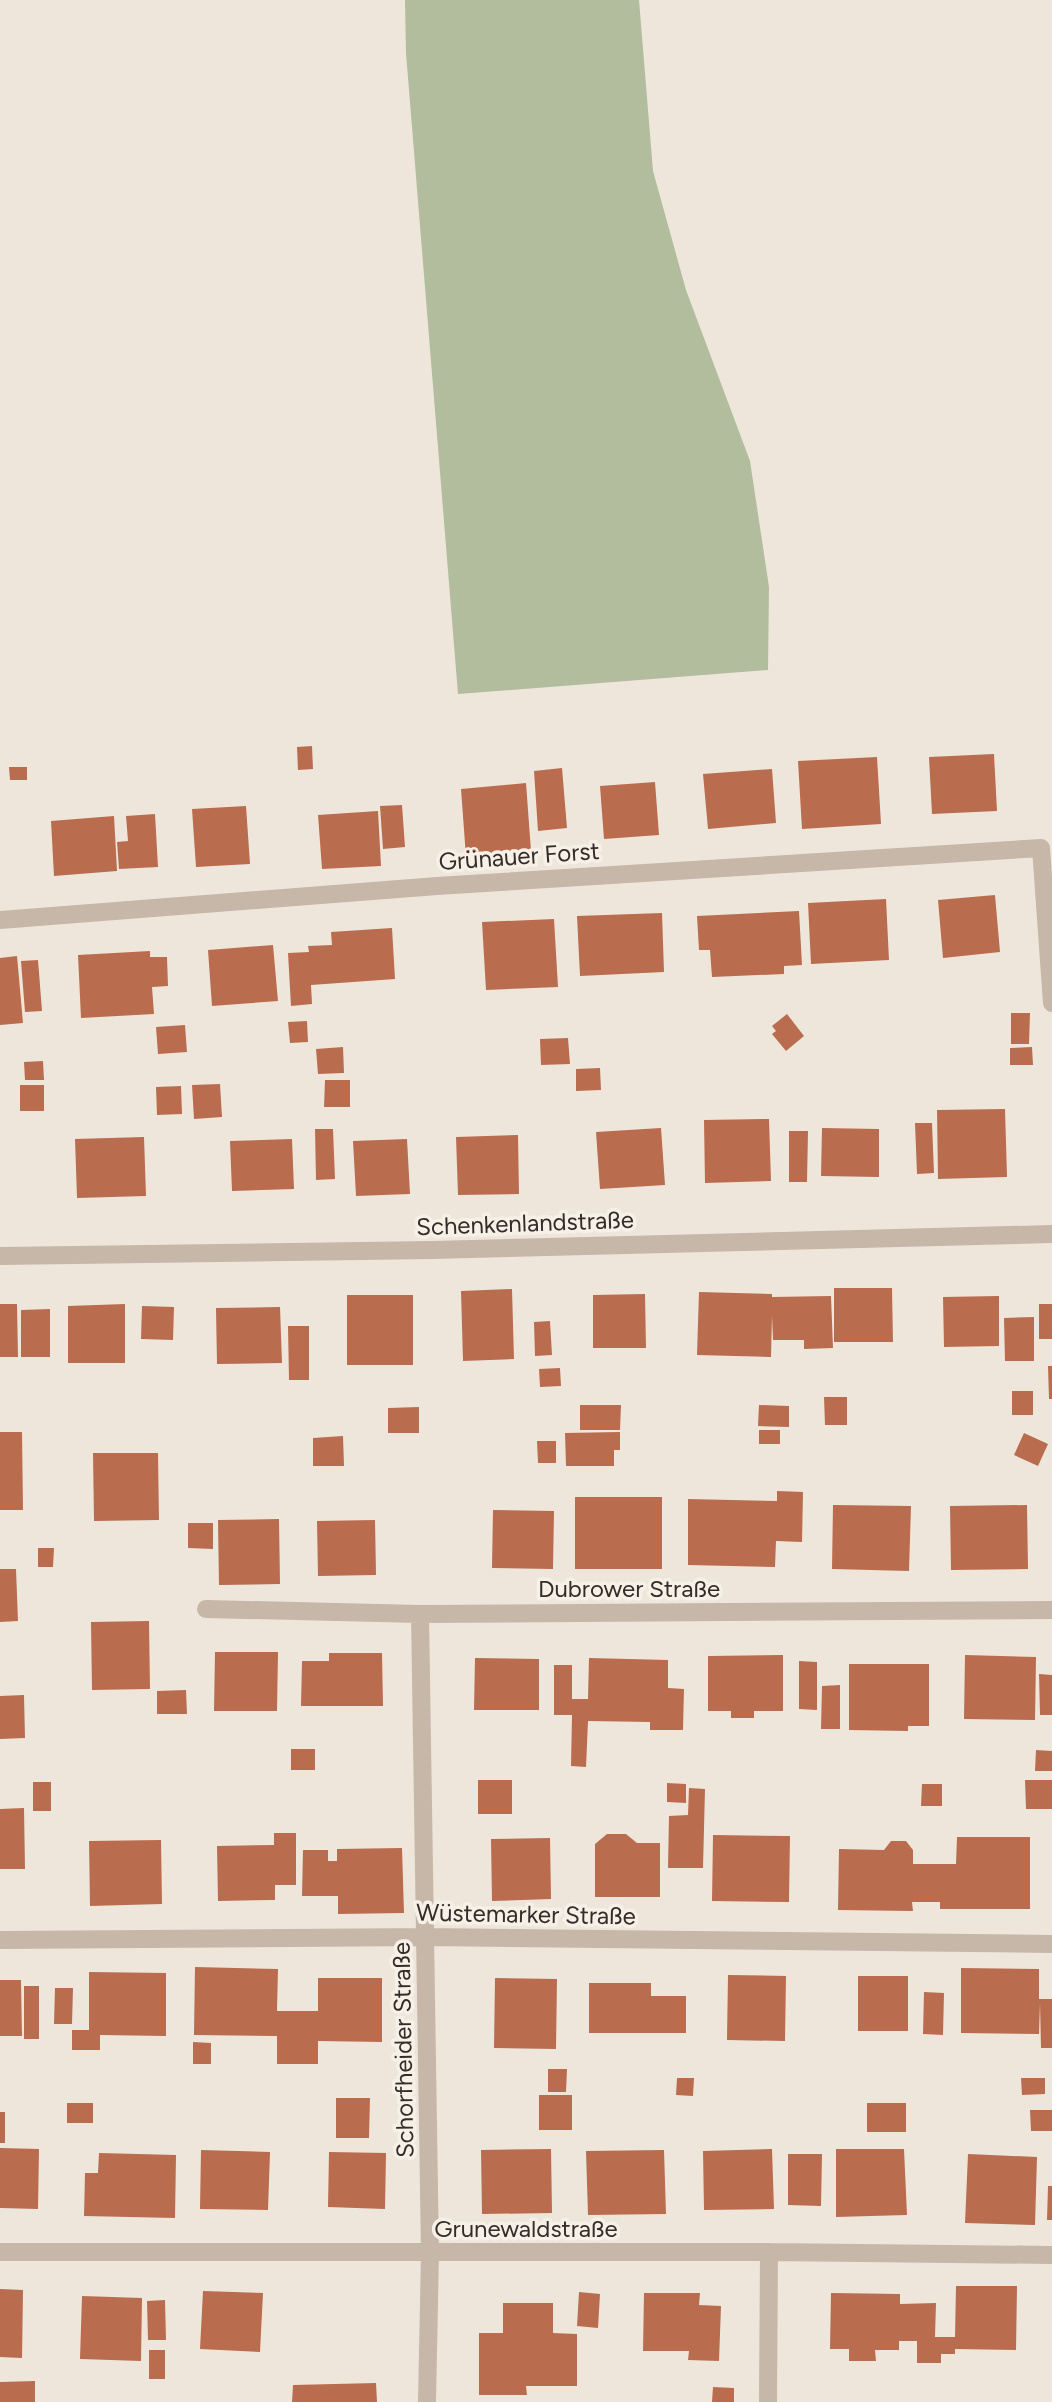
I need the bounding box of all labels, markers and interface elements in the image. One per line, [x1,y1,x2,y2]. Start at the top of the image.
street label: Grünauer Forst [438,836,600,876]
street label: Schenkenlandstraße [416,1205,634,1241]
street label: Dubrower Straße [538,1574,720,1603]
street label: Wüstemarker Straße [416,1898,636,1930]
street label: Schorfheider Straße [387,1942,419,2158]
street label: Grunewaldstraße [434,2214,618,2243]

